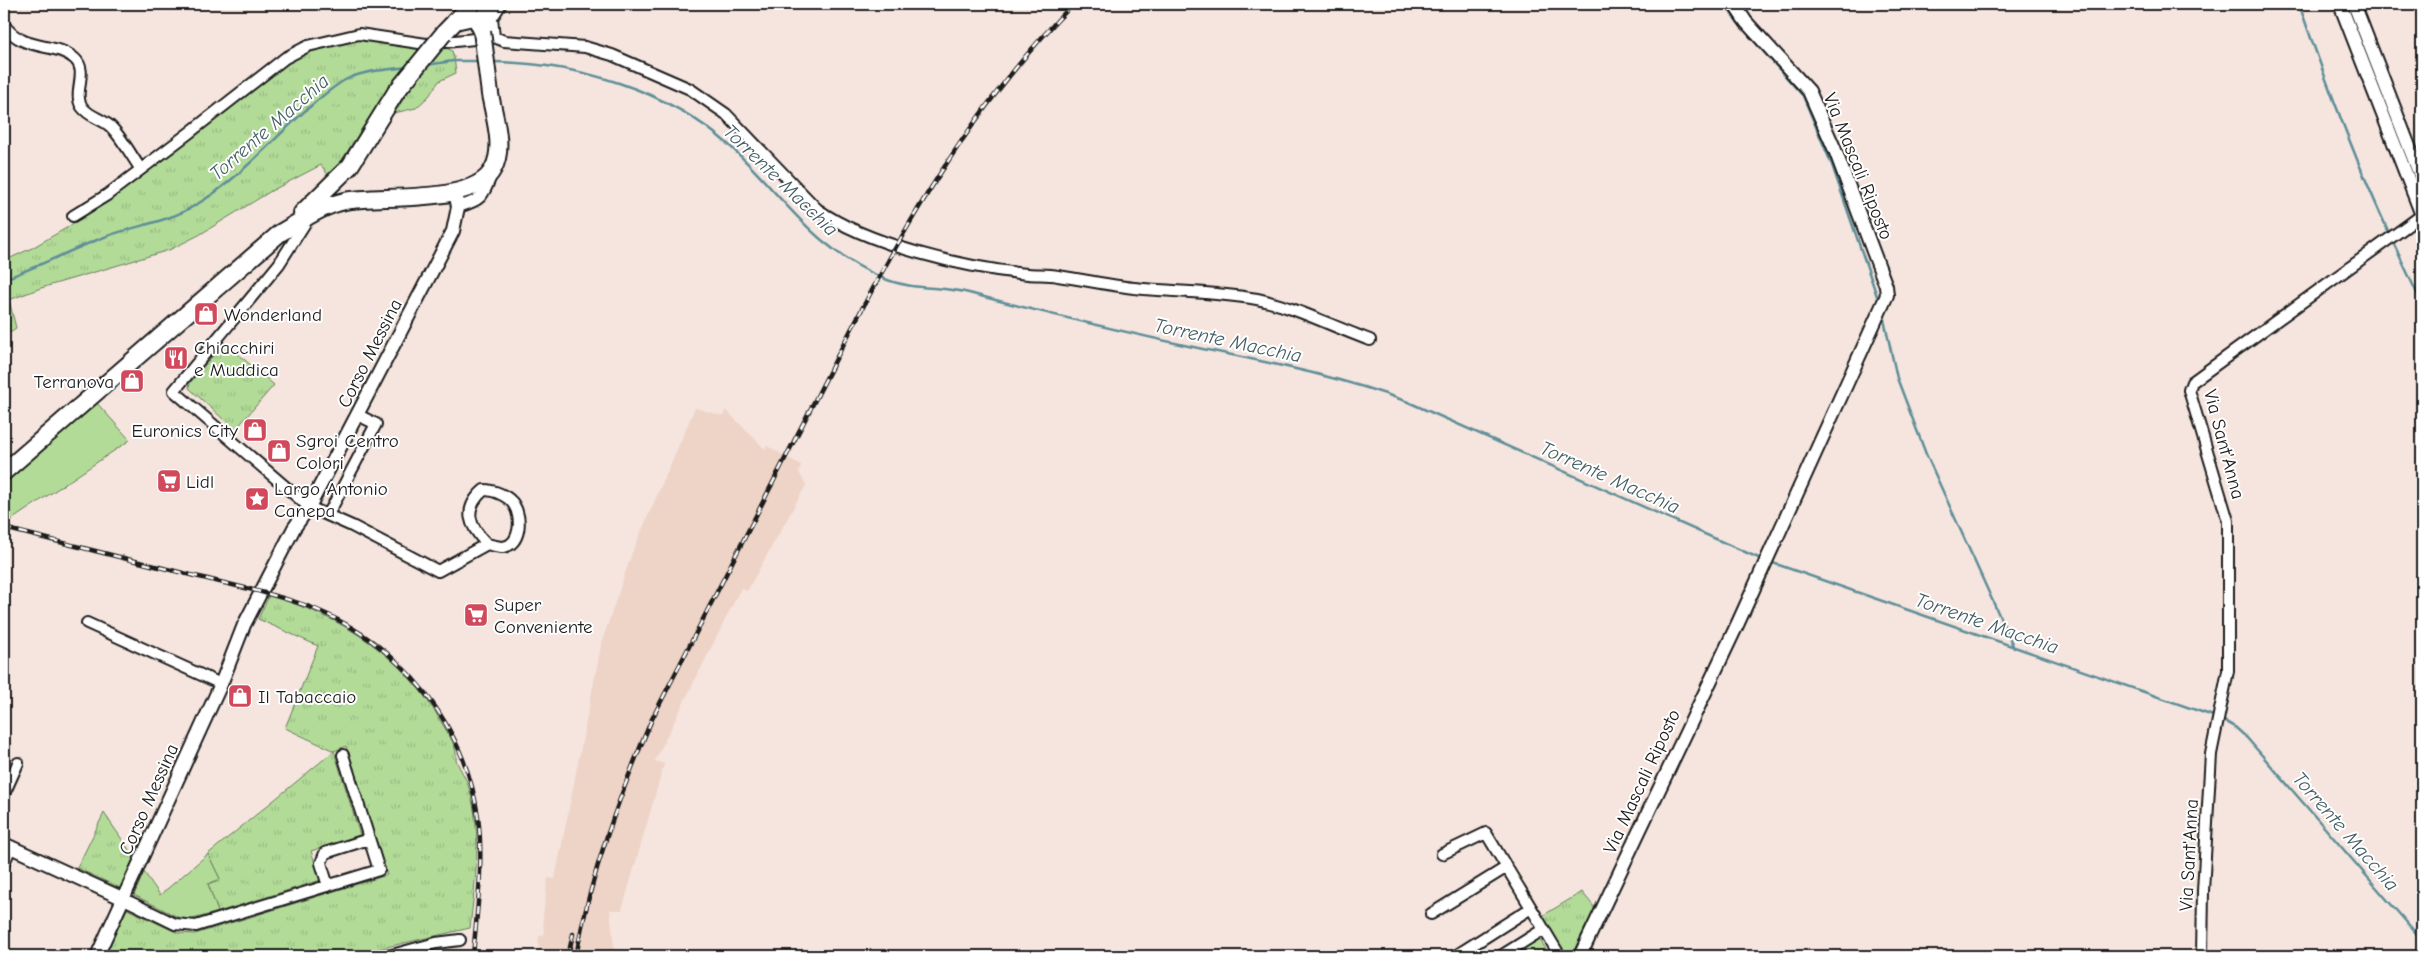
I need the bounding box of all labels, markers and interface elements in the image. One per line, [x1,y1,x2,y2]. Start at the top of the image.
water label: Torrente Macchia [205,69,334,185]
street label: Via Mascali Riposto [1819,90,1898,243]
water label: Torrente Macchia [719,120,843,241]
street label: Corso Messina [333,295,407,412]
shop icon: Wonderland [193,301,219,327]
place label: Wonderland [224,304,322,326]
water label: Torrente Macchia [1152,314,1304,367]
place label: Chiacchiri e Muddica [194,337,279,381]
restaurant icon: Chiacchiri e Muddica [163,345,189,371]
shop icon: Terranova [119,368,145,394]
place label: Terranova [34,371,114,393]
street label: Via Sant'Anna [2199,387,2249,501]
shop icon: Euronics City [242,417,268,443]
place label: Euronics City [131,420,239,442]
place label: Sgroi Centro Colori [296,430,399,474]
water label: Torrente Macchia [1536,436,1683,519]
shop icon: Sgroi Centro Colori [266,438,292,464]
supermarket icon: Lidl [156,468,182,494]
place label: Lidl [186,471,214,493]
place label: Largo Antonio Canepa [274,478,388,522]
place icon: Largo Antonio Canepa [244,486,270,512]
water label: Torrente Macchia [1912,588,2062,659]
place label: Super Conveniente [494,594,593,638]
supermarket icon: Super Conveniente [463,602,489,628]
shop icon: Il Tabaccaio [227,683,253,709]
place label: Il Tabaccaio [258,686,356,708]
street label: Via Mascali Riposto [1599,706,1685,857]
street label: Corso Messina [115,740,183,858]
water label: Torrente Macchia [2288,767,2404,896]
street label: Via Sant'Anna [2175,798,2203,912]

